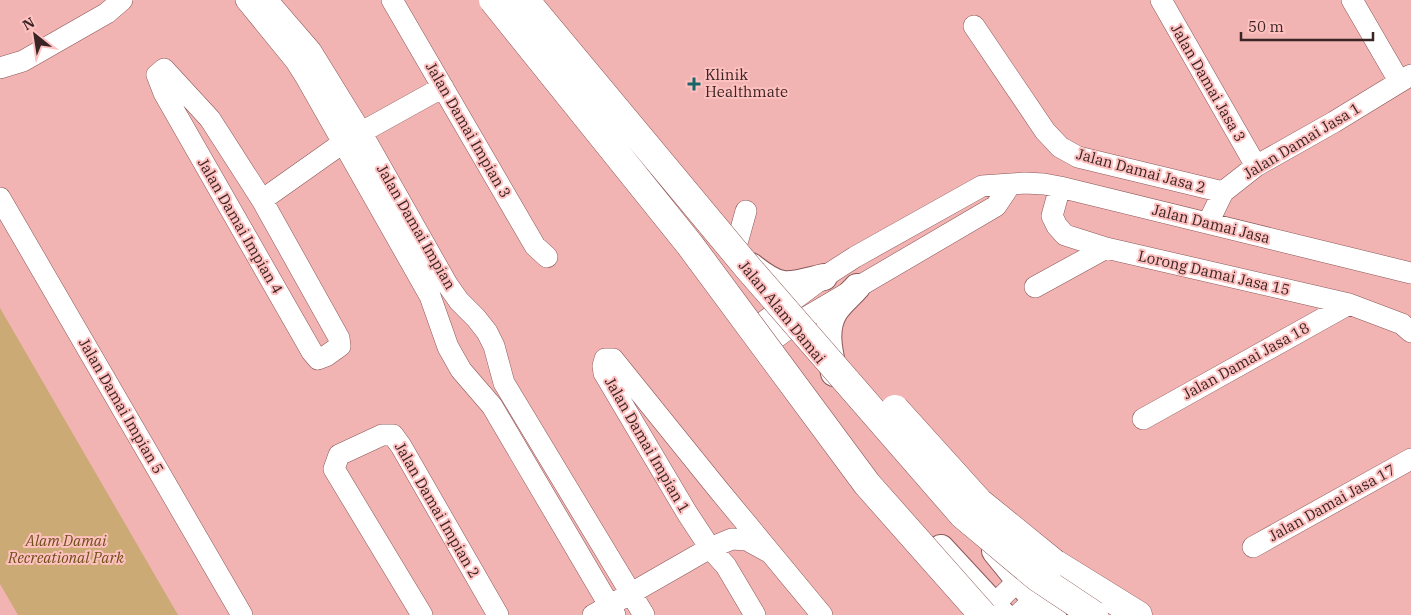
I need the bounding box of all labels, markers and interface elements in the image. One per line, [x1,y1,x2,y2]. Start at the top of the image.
north arrow [10,10,60,60]
scale bar [1241,10,1374,42]
text: N [19,13,38,34]
text: 50 m [1248,17,1284,36]
street label: Jalan Damai Jasa 3 [1167,20,1250,145]
street label: Jalan Damai Impian 3 [422,58,515,201]
place label: Klinik Healthmate [705,65,788,101]
marker: Klinik Healthmate [687,77,701,91]
street label: Jalan Damai Jasa 1 [1240,98,1364,183]
street label: Jalan Damai Jasa 2 [1074,144,1208,197]
street label: Jalan Damai Impian 4 [194,154,287,297]
street label: Jalan Damai Impian [373,161,460,293]
street label: Jalan Damai Jasa [1150,200,1272,247]
street label: Lorong Damai Jasa 15 [1136,246,1292,299]
street label: Jalan Alam Damai [735,256,830,367]
street label: Jalan Damai Jasa 18 [1179,318,1313,403]
street label: Jalan Damai Impian 5 [75,334,168,477]
street label: Jalan Damai Impian 1 [601,373,694,516]
street label: Jalan Damai Impian 2 [391,438,484,581]
street label: Jalan Damai Jasa 17 [1265,460,1399,545]
park label: Alam Damai Recreational Park [7,531,124,567]

